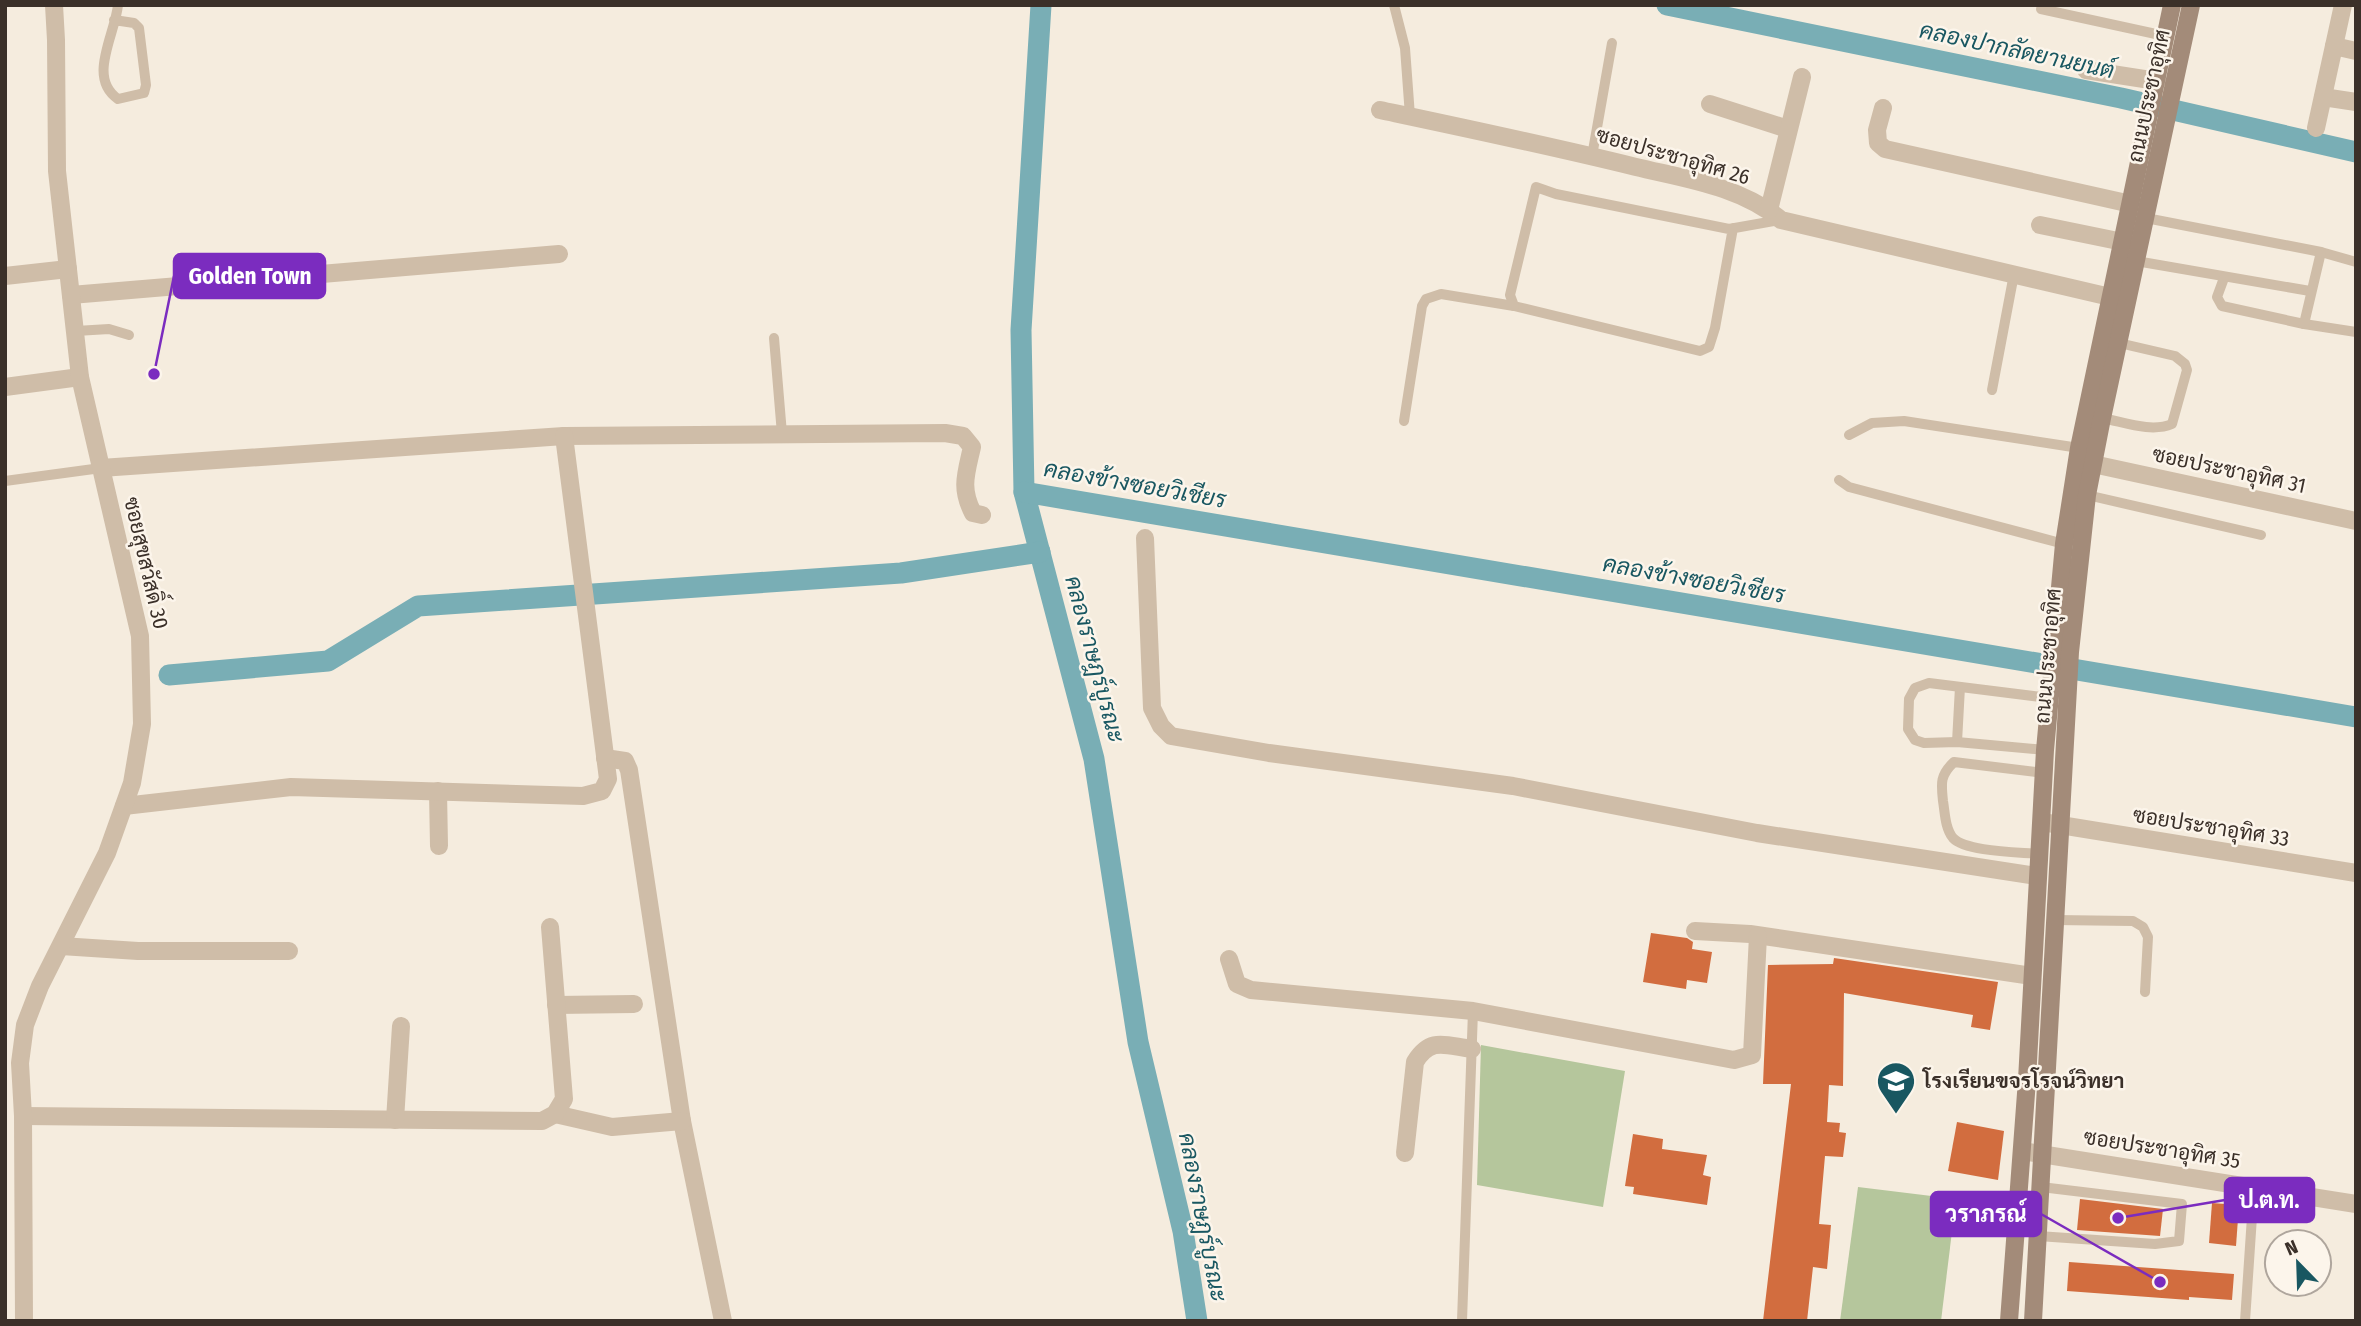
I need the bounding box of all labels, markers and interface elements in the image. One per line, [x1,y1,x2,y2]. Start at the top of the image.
water label: คลองปากลัดยานยนต์ [1917,14,2120,85]
street label: ถนนประชาอุทิศ [2122,27,2177,165]
street label: ซอยประชาอุทิศ 26 [1593,122,1753,191]
callout: Golden Town [174,254,325,298]
text: Golden Town [188,262,312,290]
street label: ซอยประชาอุทิศ 31 [2150,441,2308,500]
water label: คลองข้างซอยวิเชียร [1042,453,1229,514]
street label: ซอยสุขสวัสดิ์ 30 [117,493,181,632]
water label: คลองข้างซอยวิเชียร [1601,548,1788,609]
water label: คลองราษฎร์บูรณะ [1056,572,1133,747]
street label: ถนนประชาอุทิศ [2029,587,2068,725]
street label: ซอยประชาอุทิศ 33 [2131,802,2291,853]
school or university icon: โรงเรียนขจรโรจน์วิทยา [1875,1060,1917,1115]
place label: โรงเรียนขจรโรจน์วิทยา [1921,1067,2124,1094]
street label: ซอยประชาอุทิศ 35 [2082,1124,2242,1175]
water label: คลองราษฎร์บูรณะ [1170,1130,1235,1305]
callout: ป.ต.ท. [2225,1178,2314,1222]
text: ป.ต.ท. [2238,1186,2300,1214]
callout: วราภรณ์ [1931,1192,2041,1236]
text: วราภรณ์ [1945,1198,2028,1228]
north arrow [2263,1228,2333,1298]
text: N [2282,1235,2301,1261]

